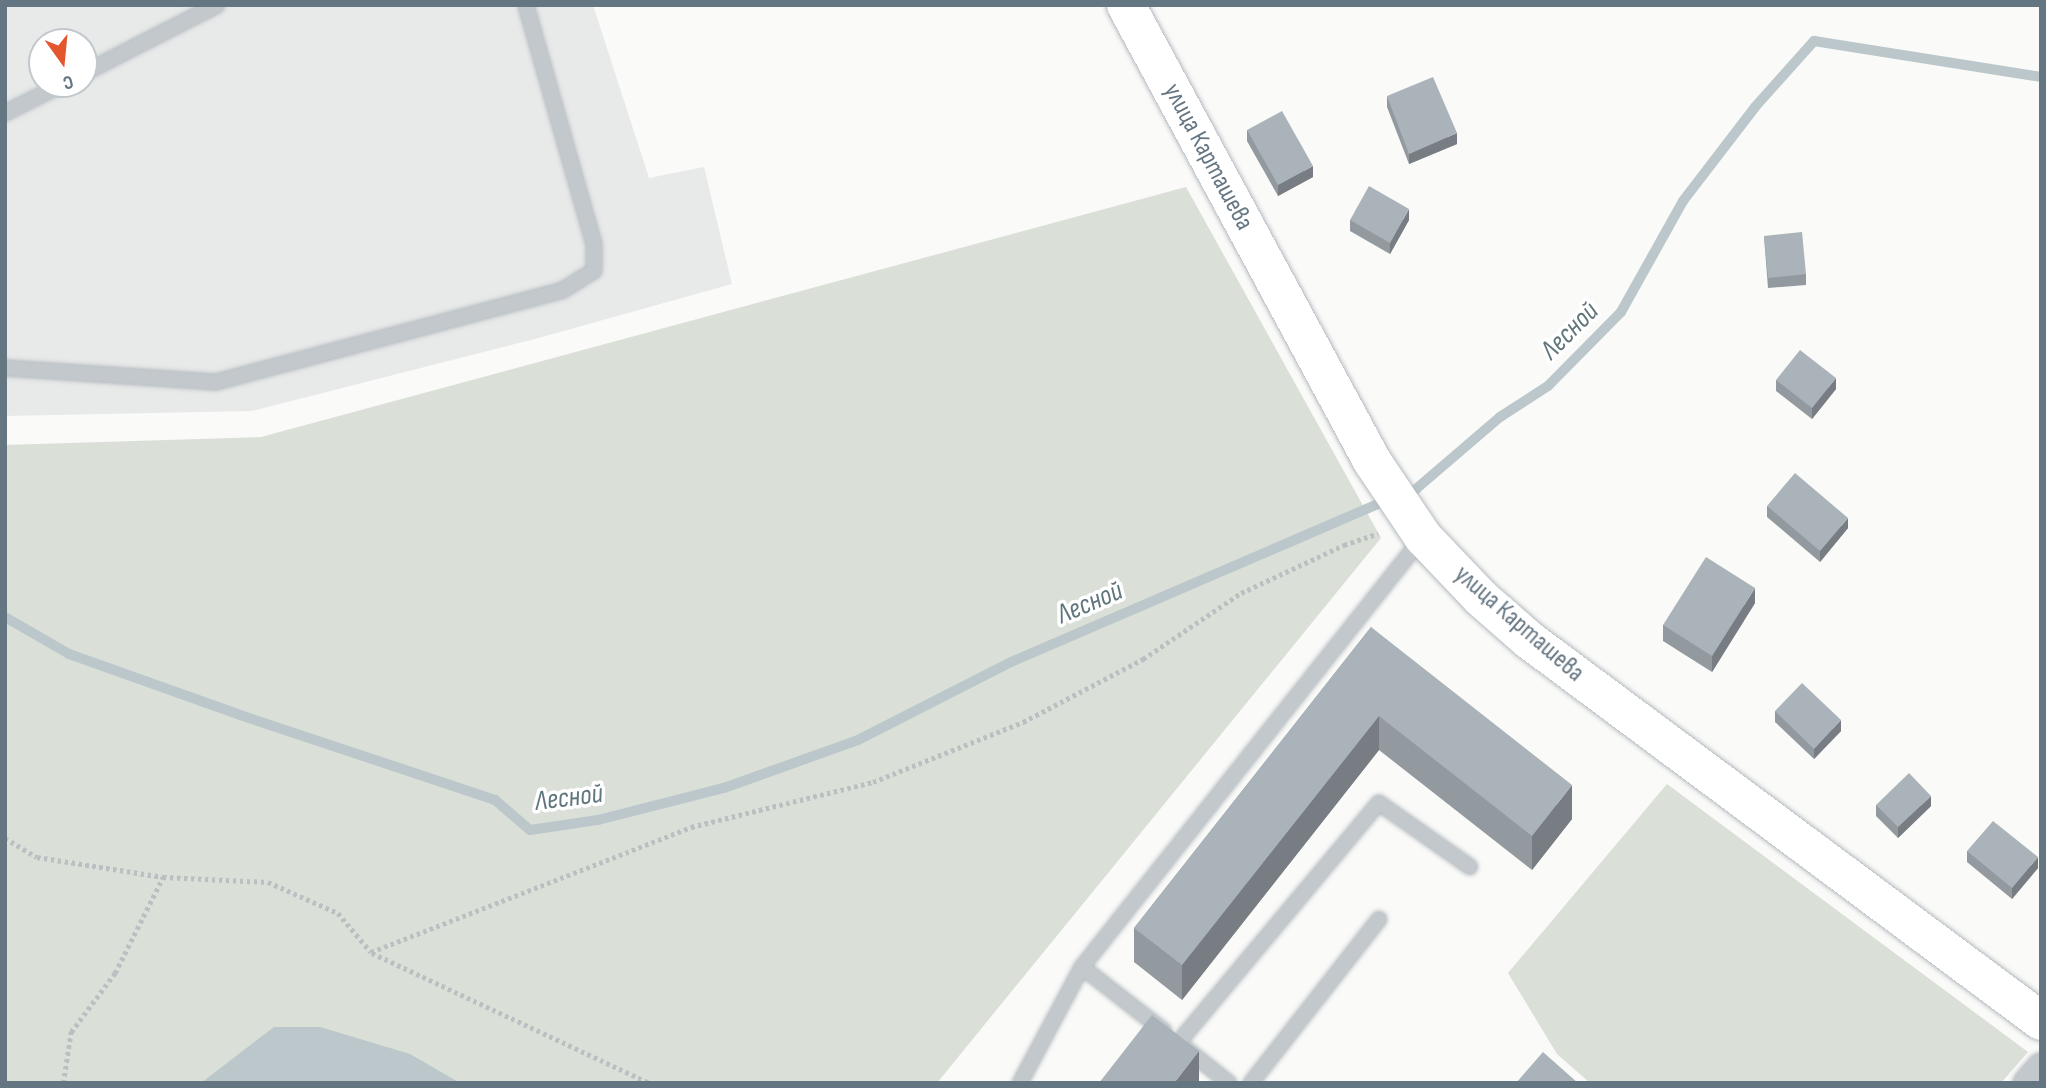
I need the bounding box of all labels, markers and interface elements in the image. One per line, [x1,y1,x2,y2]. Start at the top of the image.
north arrow [28,28,98,98]
text: С [60,69,76,94]
street label: улица Карташева [1156,78,1260,236]
water label: Лесной [1534,295,1606,367]
street label: улица Карташева [1448,559,1590,689]
water label: Лесной [1052,574,1128,632]
water label: Лесной [533,777,605,819]

